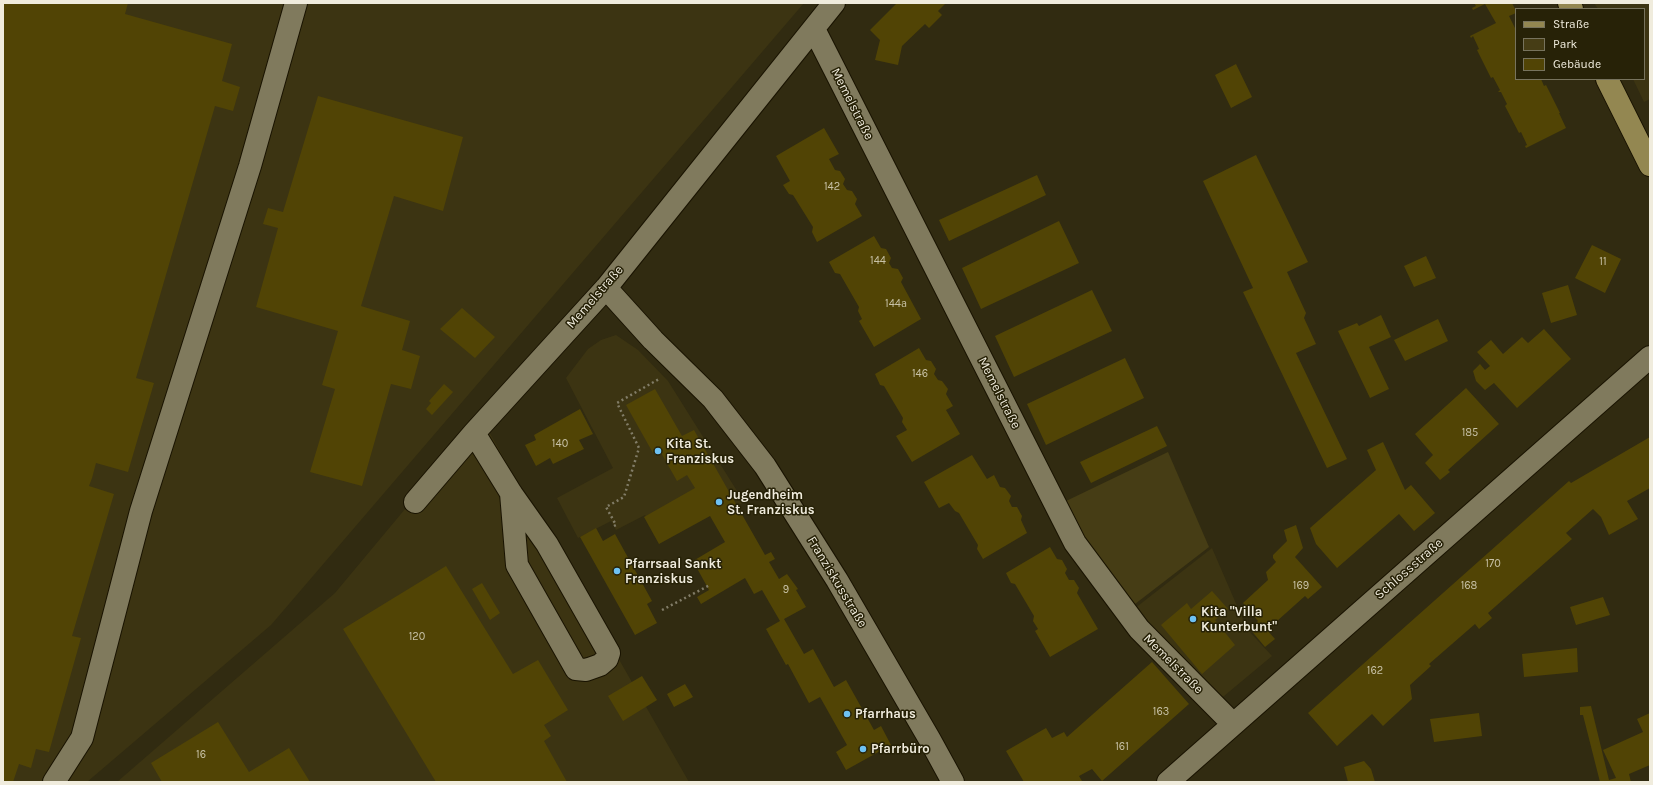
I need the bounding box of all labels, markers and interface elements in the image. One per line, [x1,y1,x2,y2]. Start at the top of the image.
legend [1515,8,1645,80]
text: Straße [1553,17,1589,31]
text: Park [1553,37,1577,51]
text: Gebäude [1553,57,1601,71]
street label: Memelstraße [827,66,877,142]
house number: 142 [824,180,840,194]
house number: 144 [870,254,886,268]
house number: 11 [1599,255,1607,269]
street label: Memelstraße [563,262,627,332]
house number: 144a [885,297,907,311]
street label: Memelstraße [974,355,1024,431]
house number: 146 [912,367,928,381]
house number: 185 [1462,426,1478,440]
place label: Kita St. Franziskus [666,436,734,467]
house number: 140 [552,437,568,451]
marker: Kita St. Franziskus [653,446,663,456]
place label: Jugendheim St. Franziskus [727,487,815,518]
marker: Jugendheim St. Franziskus [714,497,724,507]
street label: Franziskusstraße [804,534,870,630]
street label: Schlossstraße [1372,535,1446,603]
place label: Pfarrsaal Sankt Franziskus [625,556,721,587]
house number: 170 [1485,557,1501,571]
marker: Pfarrsaal Sankt Franziskus [612,566,622,576]
house number: 169 [1293,579,1309,593]
house number: 168 [1461,579,1477,593]
house number: 9 [783,583,789,597]
place label: Kita "Villa Kunterbunt" [1201,604,1277,635]
marker: Kita "Villa Kunterbunt" [1188,614,1198,624]
house number: 120 [409,630,425,644]
street label: Memelstraße [1140,631,1206,697]
house number: 162 [1367,664,1383,678]
house number: 163 [1153,705,1169,719]
place label: Pfarrhaus [855,706,916,722]
marker: Pfarrhaus [842,709,852,719]
house number: 161 [1115,740,1129,754]
place label: Pfarrbüro [871,741,930,757]
marker: Pfarrbüro [858,744,868,754]
house number: 16 [196,748,206,762]

